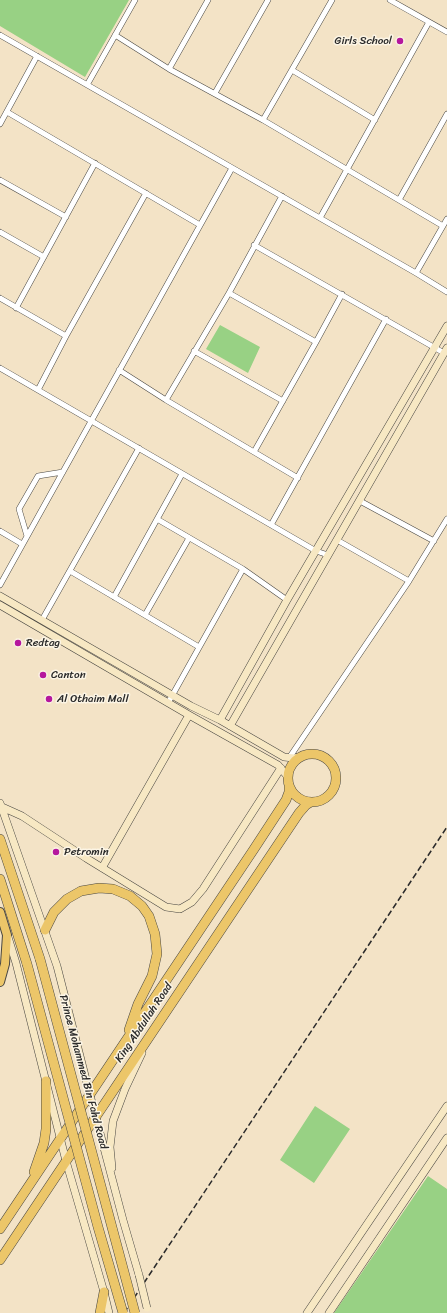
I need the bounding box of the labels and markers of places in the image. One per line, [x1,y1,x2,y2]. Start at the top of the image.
place label: Girls School [335,34,392,48]
marker: Girls School [395,36,405,46]
place label: Redtag [26,636,60,650]
marker: Redtag [13,638,23,648]
place label: Canton [51,668,86,682]
marker: Canton [38,670,48,680]
place label: Al Othaim Mall [57,692,129,706]
marker: Al Othaim Mall [44,694,54,704]
place label: Petromin [64,845,109,859]
marker: Petromin [51,847,61,857]

